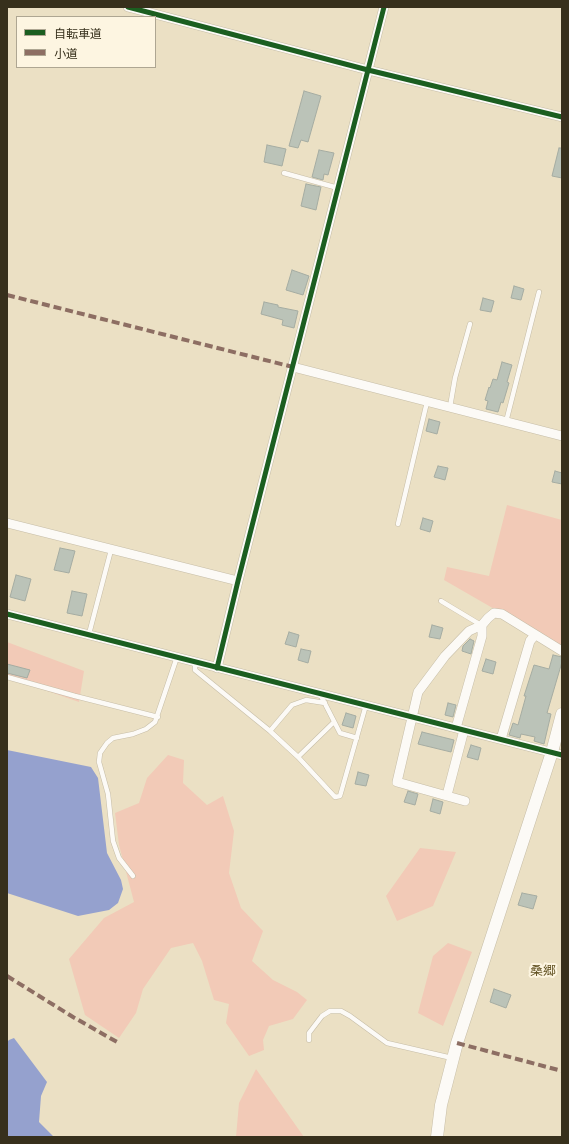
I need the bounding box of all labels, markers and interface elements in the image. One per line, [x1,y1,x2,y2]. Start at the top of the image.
legend [16,16,156,68]
text: 自転車道 [54,26,102,41]
text: 小道 [54,46,78,61]
district label: 桑郷 [530,963,556,979]

